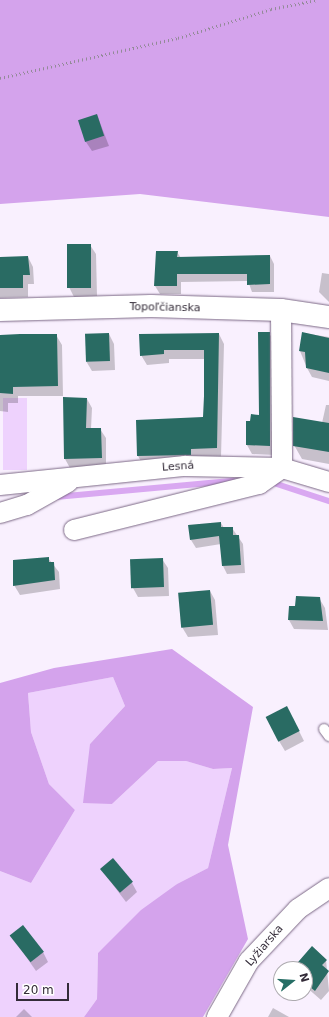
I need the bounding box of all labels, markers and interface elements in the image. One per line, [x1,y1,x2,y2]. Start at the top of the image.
street label: Topoľčianska [129,301,201,315]
street label: Lesná [162,459,194,475]
street label: Lyžiarska [243,923,287,969]
north arrow [273,961,313,1001]
text: N [296,971,312,984]
scale bar [18,975,71,1001]
text: 20 m [23,983,54,997]

